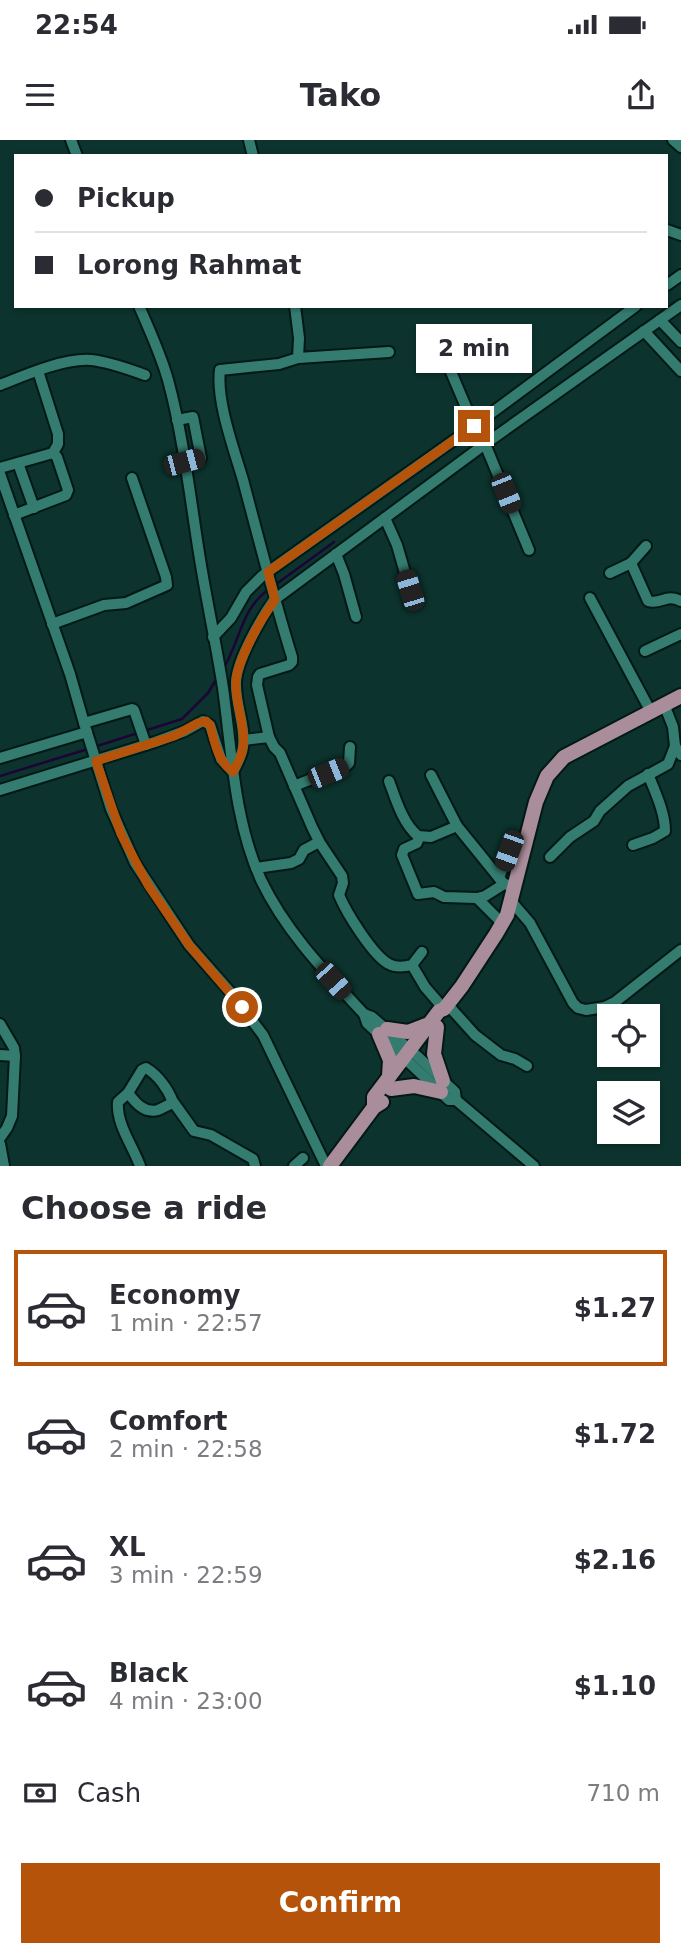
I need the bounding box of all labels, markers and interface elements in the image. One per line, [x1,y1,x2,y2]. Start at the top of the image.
text: 22:54 [35,10,118,40]
icon: menu [21,76,59,114]
text: Tako [300,76,381,114]
icon: share [622,76,660,114]
text: Pickup [77,183,175,213]
text: Lorong Rahmat [77,250,301,280]
callout: 2 min [416,324,532,373]
text: 2 min [438,335,510,361]
route end [458,410,490,442]
car [161,446,208,478]
car [489,470,524,516]
car [394,567,427,613]
car [305,755,352,791]
car [492,828,527,874]
car [312,958,355,1004]
route start [226,991,258,1023]
map controls [597,1004,660,1144]
button: locate [597,1004,660,1067]
button: layers [597,1081,660,1144]
text: Choose a ride [21,1189,267,1227]
icon: car [25,1277,88,1340]
text: Economy [109,1280,240,1310]
text: $1.27 [574,1293,656,1323]
text: 1 min · 22:57 [109,1310,263,1336]
icon: car [25,1403,88,1466]
text: Comfort [109,1406,227,1436]
text: $1.72 [574,1419,656,1449]
text: 2 min · 22:58 [109,1436,263,1462]
icon: car [25,1529,88,1592]
text: XL [109,1532,146,1562]
text: $2.16 [574,1545,656,1575]
text: 3 min · 22:59 [109,1562,263,1588]
icon: car [25,1655,88,1718]
text: Black [109,1658,188,1688]
text: $1.10 [574,1671,656,1701]
text: 4 min · 23:00 [109,1688,263,1714]
icon: cash [21,1774,59,1812]
text: Cash [77,1778,141,1808]
text: 710 m [586,1780,660,1806]
button: Confirm [21,1863,660,1943]

